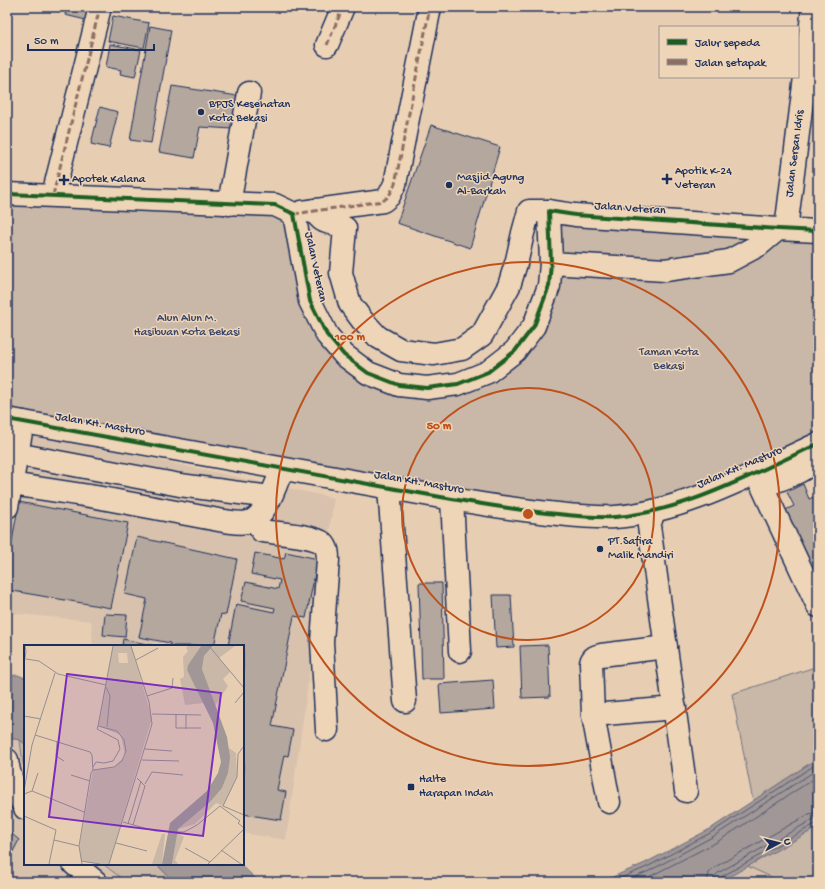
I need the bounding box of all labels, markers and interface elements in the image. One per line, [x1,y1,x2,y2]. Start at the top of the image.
scale bar [28,26,154,52]
legend [659,26,799,78]
text: 50 m [34,35,59,49]
text: Jalur sepeda [695,37,760,51]
text: Jalan setapak [695,57,768,71]
place label: BPJS Kesehatan Kota Bekasi [208,98,291,126]
marker: BPJS Kesehatan Kota Bekasi [196,107,206,117]
street label: Jalan Sersan Idris [783,109,808,198]
place label: Apotik K-24 Veteran [674,165,732,193]
place label: Masjid Agung Al-Barkah [457,171,525,199]
place label: Apotek Kalana [72,173,146,187]
marker: Apotik K-24 Veteran [662,174,672,184]
marker: Apotek Kalana [59,175,69,185]
marker: Masjid Agung Al-Barkah [444,180,454,190]
street label: Jalan Veteran [594,200,666,218]
street label: Jalan Veteran [301,231,329,304]
park label: Alun Alun M. Hasibuan Kota Bekasi [134,312,241,340]
text: 100 m [334,331,365,345]
park label: Taman Kota Bekasi [638,346,699,374]
street label: Jalan KH. Masturo [54,410,146,440]
text: 50 m [427,420,452,434]
street label: Jalan KH. Masturo [695,444,785,492]
street label: Jalan KH. Masturo [373,468,465,498]
centre of rings [521,507,535,521]
place label: PT.Safira Malik Mandiri [607,535,674,563]
marker: PT.Safira Malik Mandiri [595,544,605,554]
inset map [24,645,244,865]
place label: Halte Harapan Indah [419,773,494,801]
marker: Halte Harapan Indah [406,782,416,792]
north arrow [759,823,799,863]
text: U [781,838,793,847]

